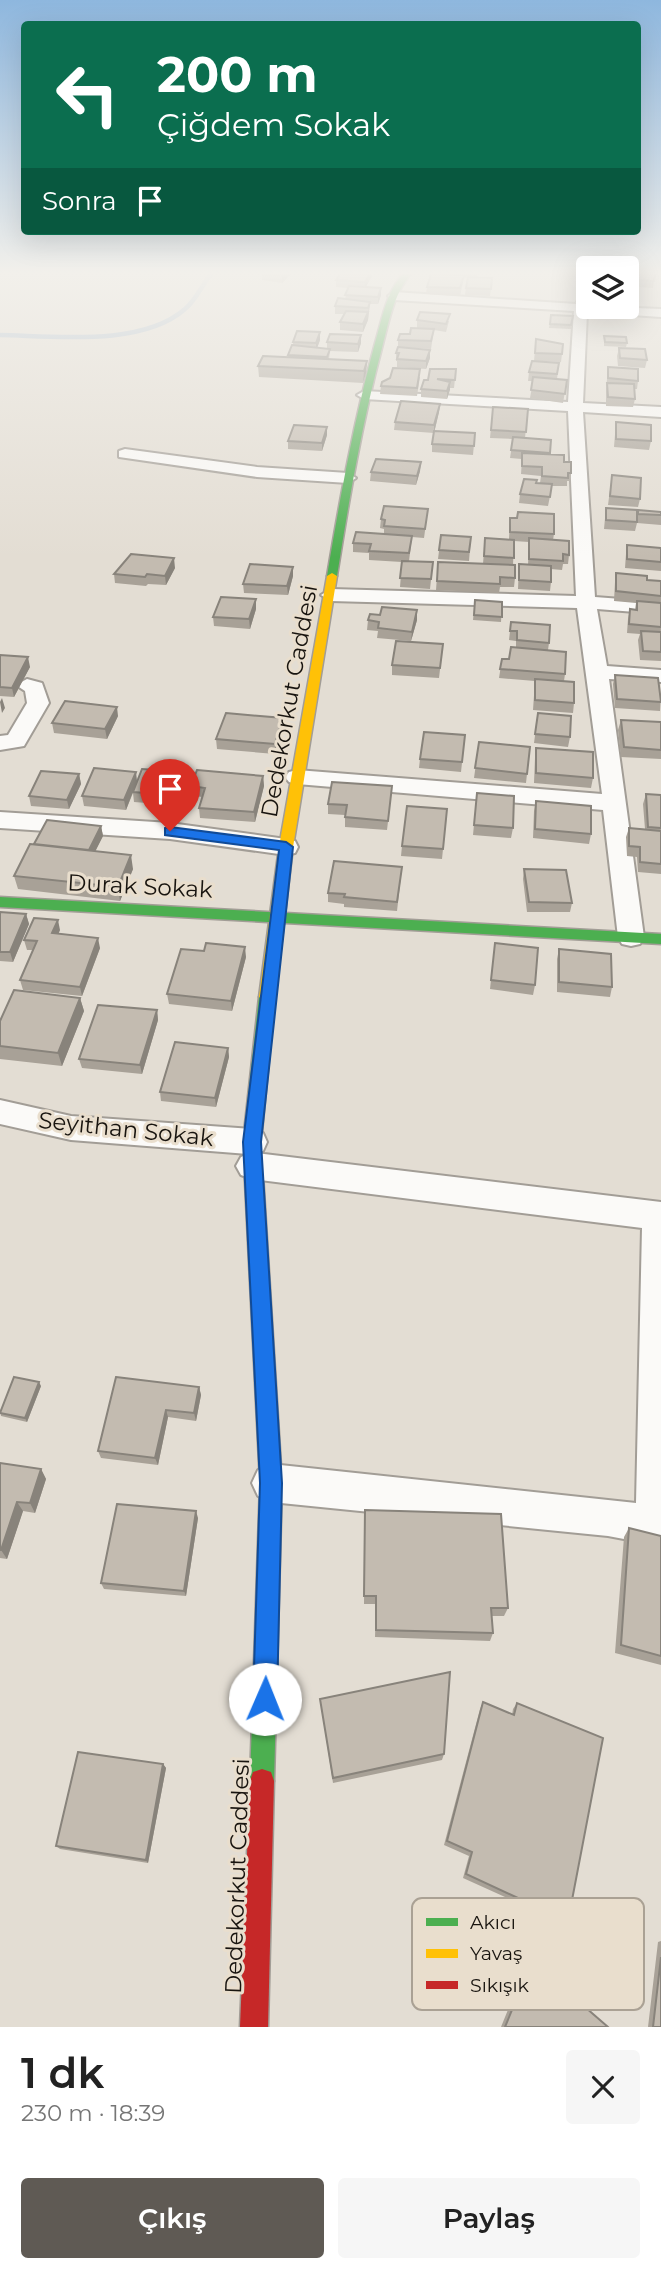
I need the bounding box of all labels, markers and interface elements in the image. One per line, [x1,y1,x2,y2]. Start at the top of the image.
text: 200 m [157,45,318,104]
icon: left [42,49,133,140]
text: Çiğdem Sokak [157,105,390,144]
icon: arrive [131,182,169,220]
text: Sonra [42,185,117,217]
map controls [576,256,639,319]
button: layers [576,256,639,319]
street label: Dedekorkut Caddesi [255,583,323,819]
pin [140,759,200,831]
icon: arrive [151,770,189,808]
street label: Durak Sokak [67,868,214,904]
street label: Seyithan Sokak [37,1106,215,1152]
position arrow [228,1662,302,1736]
street label: Dedekorkut Caddesi [219,1758,255,1994]
legend [412,1898,644,2010]
text: Akıcı [470,1911,516,1934]
text: Yavaş [470,1942,522,1965]
text: Sıkışık [470,1974,530,1997]
text: 1 dk [21,2047,104,2099]
button: close [566,2050,640,2124]
text: 230 m · 18:39 [21,2099,165,2127]
button: Çıkış [21,2178,324,2258]
button: Paylaş [338,2178,640,2258]

